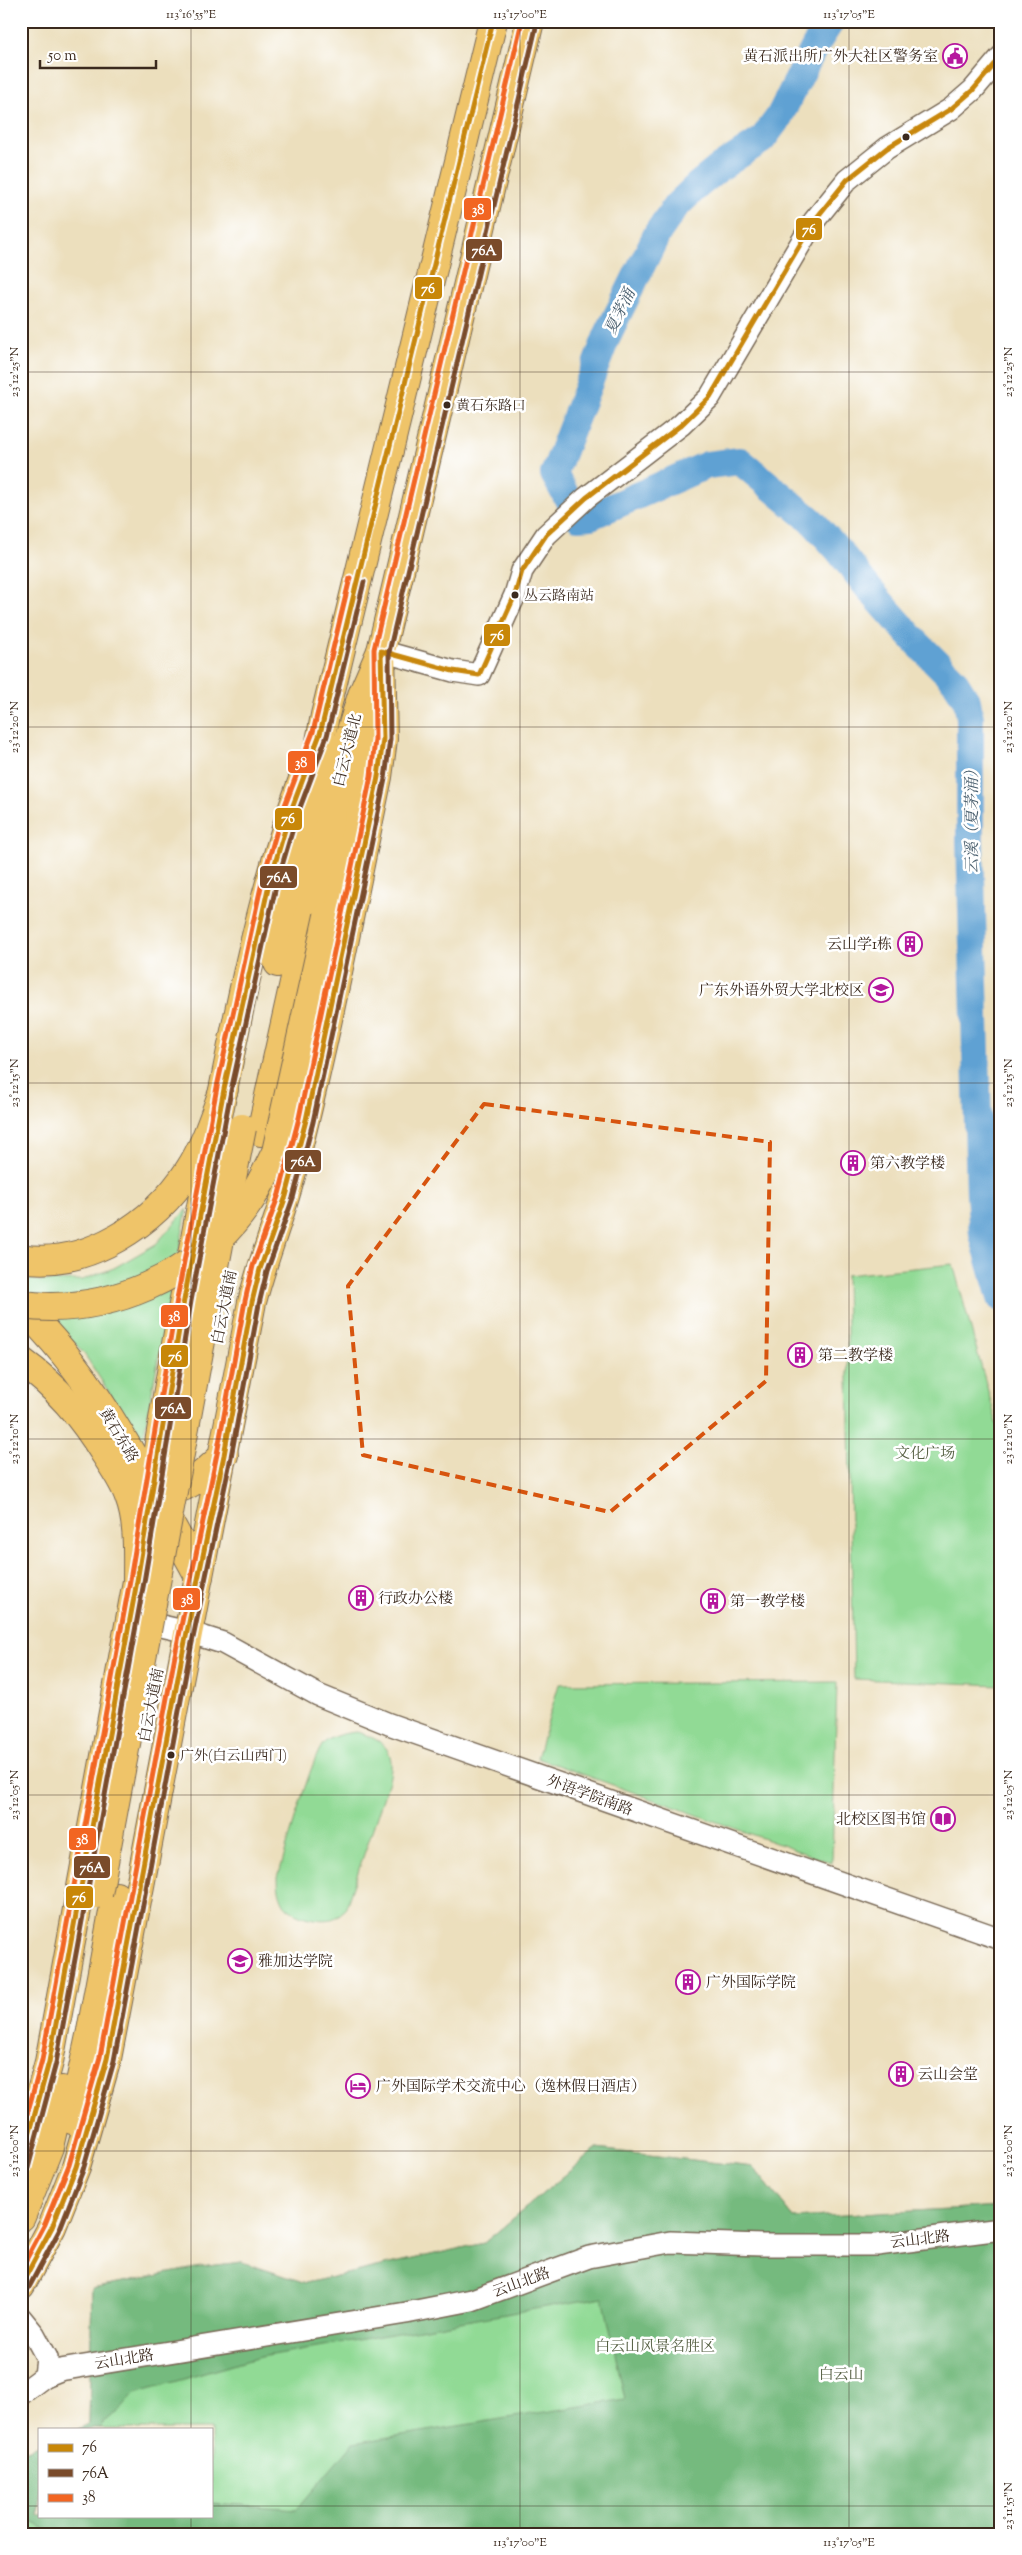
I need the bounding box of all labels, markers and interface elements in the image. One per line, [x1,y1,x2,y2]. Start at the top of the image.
text: 113°16'55"E [166,6,217,24]
text: 113°17'00"E [493,6,547,24]
text: 113°17'05"E [823,6,875,24]
scale bar [40,38,156,70]
public building icon: 黄石派出所广外大社区警务室 [942,43,968,69]
text: 50 m [47,46,77,67]
place label: 黄石派出所广外大社区警务室 [743,47,938,68]
unlabelled marker [901,132,911,142]
line badge: 38 [463,197,492,221]
text: 38 [472,201,484,221]
line badge: 76 [795,217,823,241]
text: 76 [802,221,816,241]
line badge: 76A [465,238,503,262]
text: 76A [471,242,497,262]
line badge: 76 [414,276,443,300]
text: 76 [421,280,435,300]
water label: 夏茅涌 [600,284,643,339]
text: 23°12'25"N [6,346,24,397]
text: 23°12'25"N [1000,346,1018,397]
place label: 黄石东路口 [456,397,526,417]
marker: 黄石东路口 [442,400,452,410]
place label: 丛云路南站 [524,587,594,607]
marker: 丛云路南站 [510,590,520,600]
line badge: 76 [483,623,511,647]
text: 76 [490,627,504,647]
text: 23°12'20"N [6,700,24,753]
text: 23°12'20"N [1000,700,1018,753]
street label: 白云大道北 [329,711,368,789]
line badge: 38 [287,750,316,774]
text: 38 [295,754,307,774]
water label: 云溪（夏茅涌） [962,762,985,874]
line badge: 76 [274,807,303,831]
text: 76 [281,810,295,830]
line badge: 76A [259,865,298,889]
text: 76A [266,869,292,889]
building icon: 云山学1栋 [897,931,923,957]
place label: 云山学1栋 [827,935,892,956]
school or university icon: 广东外语外贸大学北校区 [868,977,894,1003]
place label: 广东外语外贸大学北校区 [699,981,864,1002]
text: 23°12'15"N [6,1058,24,1108]
text: 23°12'15"N [1000,1058,1018,1108]
line badge: 76A [284,1149,322,1173]
building icon: 第六教学楼 [840,1150,866,1176]
text: 76A [290,1153,316,1173]
place label: 第六教学楼 [870,1154,945,1175]
street label: 白云大道南 [208,1268,243,1346]
line badge: 38 [160,1304,189,1328]
text: 38 [168,1308,180,1328]
building icon: 第二教学楼 [787,1342,813,1368]
line badge: 76 [160,1344,189,1368]
place label: 第二教学楼 [818,1346,893,1367]
text: 76 [168,1348,182,1368]
line badge: 76A [154,1396,192,1420]
text: 76A [160,1400,186,1420]
street label: 黄石东路 [93,1405,142,1467]
text: 23°12'10"N [6,1413,24,1464]
text: 23°12'10"N [1000,1413,1018,1464]
park label: 文化广场 [895,1444,955,1465]
building icon: 行政办公楼 [348,1585,374,1611]
line badge: 38 [172,1587,201,1611]
building icon: 第一教学楼 [700,1588,726,1614]
place label: 行政办公楼 [378,1589,453,1610]
text: 38 [181,1591,193,1611]
place label: 第一教学楼 [730,1592,805,1613]
street label: 白云大道南 [135,1666,170,1744]
place label: 广外(白云山西门) [180,1747,287,1767]
marker: 广外(白云山西门) [166,1750,176,1760]
text: 23°12'05"N [6,1769,24,1820]
text: 23°12'05"N [1000,1769,1018,1820]
street label: 外语学院南路 [544,1771,635,1822]
library icon: 北校区图书馆 [930,1806,956,1832]
place label: 北校区图书馆 [836,1810,926,1831]
line badge: 38 [68,1827,97,1851]
text: 38 [76,1831,88,1851]
line badge: 76A [73,1855,111,1879]
text: 76A [79,1859,105,1879]
line badge: 76 [65,1885,94,1909]
text: 76 [72,1889,86,1909]
school or university icon: 雅加达学院 [227,1948,253,1974]
place label: 雅加达学院 [258,1952,333,1973]
building icon: 广外国际学院 [675,1969,701,1995]
place label: 广外国际学院 [706,1973,796,1994]
building icon: 云山会堂 [888,2061,914,2087]
place label: 云山会堂 [918,2065,978,2086]
hotel icon: 广外国际学术交流中心（逸林假日酒店） [345,2073,371,2099]
place label: 广外国际学术交流中心（逸林假日酒店） [376,2077,646,2098]
text: 23°12'00"N [6,2124,24,2177]
text: 23°12'00"N [1000,2124,1018,2177]
street label: 云山北路 [889,2226,951,2255]
street label: 云山北路 [490,2263,553,2304]
park label: 白云山风景名胜区 [595,2337,715,2358]
street label: 云山北路 [93,2345,156,2376]
park label: 白云山 [818,2365,864,2386]
legend [38,2428,212,2518]
text: 76 [82,2438,97,2459]
text: 76A [82,2464,109,2485]
text: 23°11'55"N [1000,2482,1018,2530]
text: 38 [82,2488,96,2509]
text: 113°17'00"E [493,2534,547,2552]
text: 113°17'05"E [823,2534,875,2552]

